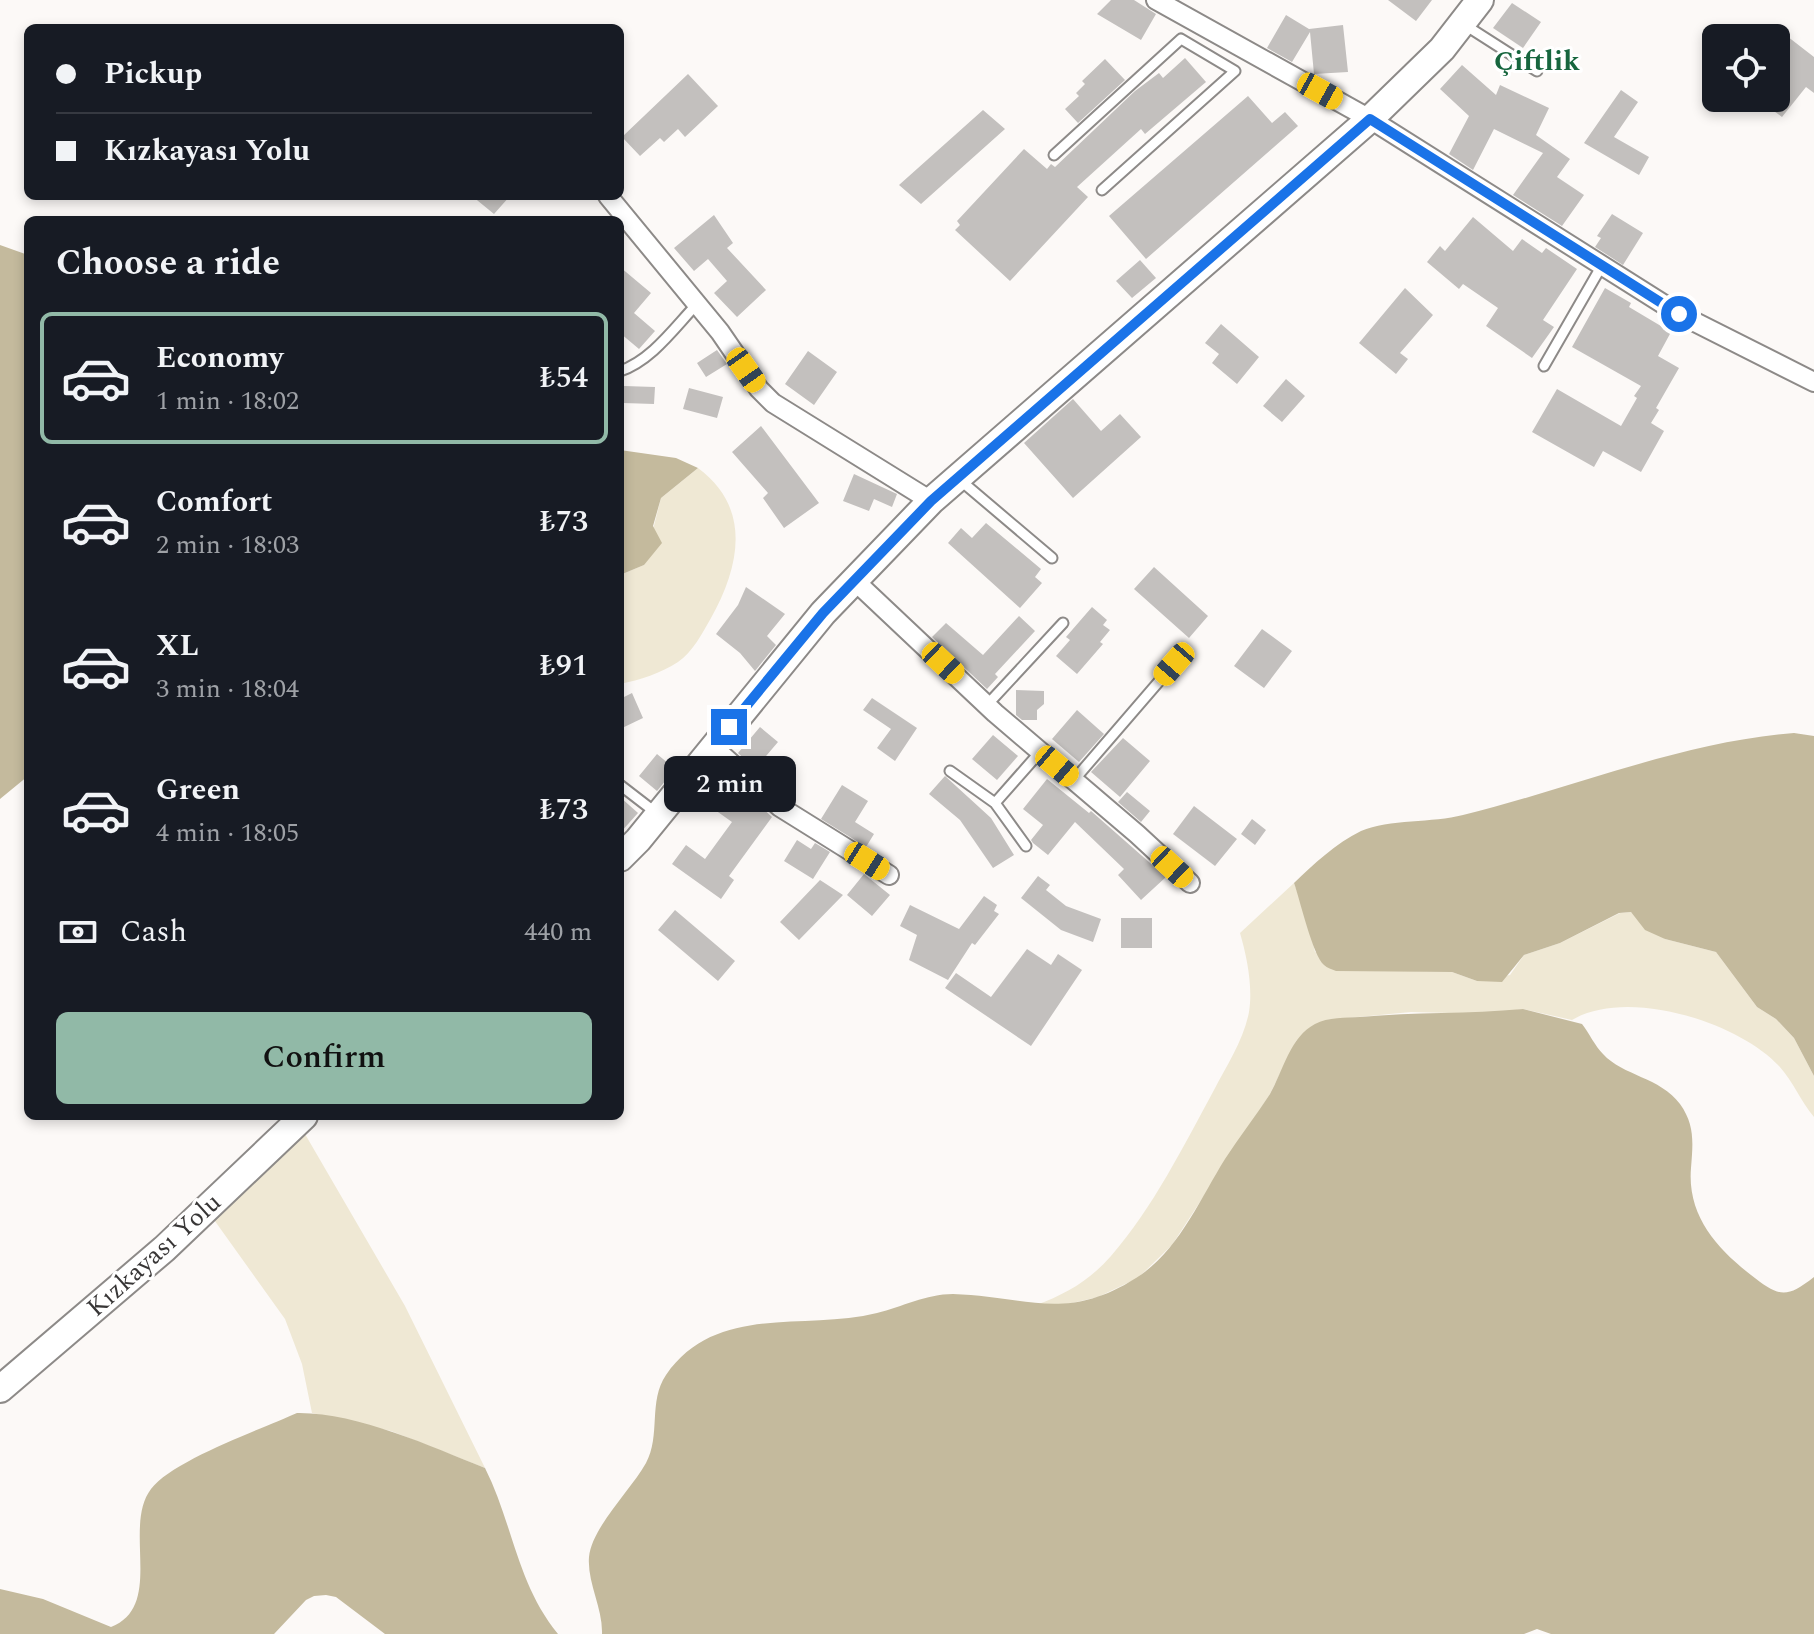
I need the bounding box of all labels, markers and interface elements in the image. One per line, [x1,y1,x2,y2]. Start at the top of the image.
map controls [1702,24,1790,112]
button: locate [1702,24,1790,112]
district label: Çiftlik [1494,40,1580,83]
text: Pickup [104,51,202,97]
car [1293,69,1347,113]
text: Kızkayası Yolu [104,128,310,174]
text: Choose a ride [56,236,280,291]
route start [1661,296,1697,332]
text: Economy [156,335,283,381]
icon: car [60,342,132,414]
car [722,343,770,397]
text: ₺54 [540,355,588,401]
text: 1 min · 18:02 [156,381,299,421]
text: Comfort [156,479,272,525]
icon: car [60,486,132,558]
text: ₺73 [540,499,588,545]
text: 2 min · 18:03 [156,525,299,565]
text: XL [156,623,199,669]
icon: car [60,630,132,702]
car [917,638,969,688]
car [1149,638,1199,690]
text: ₺91 [540,643,588,689]
text: 3 min · 18:04 [156,669,299,709]
route end [711,709,747,745]
car [1031,741,1083,791]
callout: 2 min [663,755,795,811]
text: 2 min [696,764,764,804]
text: Green [156,767,240,813]
icon: car [60,774,132,846]
text: ₺73 [540,787,588,833]
text: 4 min · 18:05 [156,813,299,853]
car [840,838,894,884]
car [1146,842,1198,892]
text: Cash [120,909,187,955]
icon: cash [56,910,100,954]
text: 440 m [524,912,592,952]
button: Confirm [56,1012,592,1104]
street label: Kızkayası Yolu [78,1183,230,1327]

